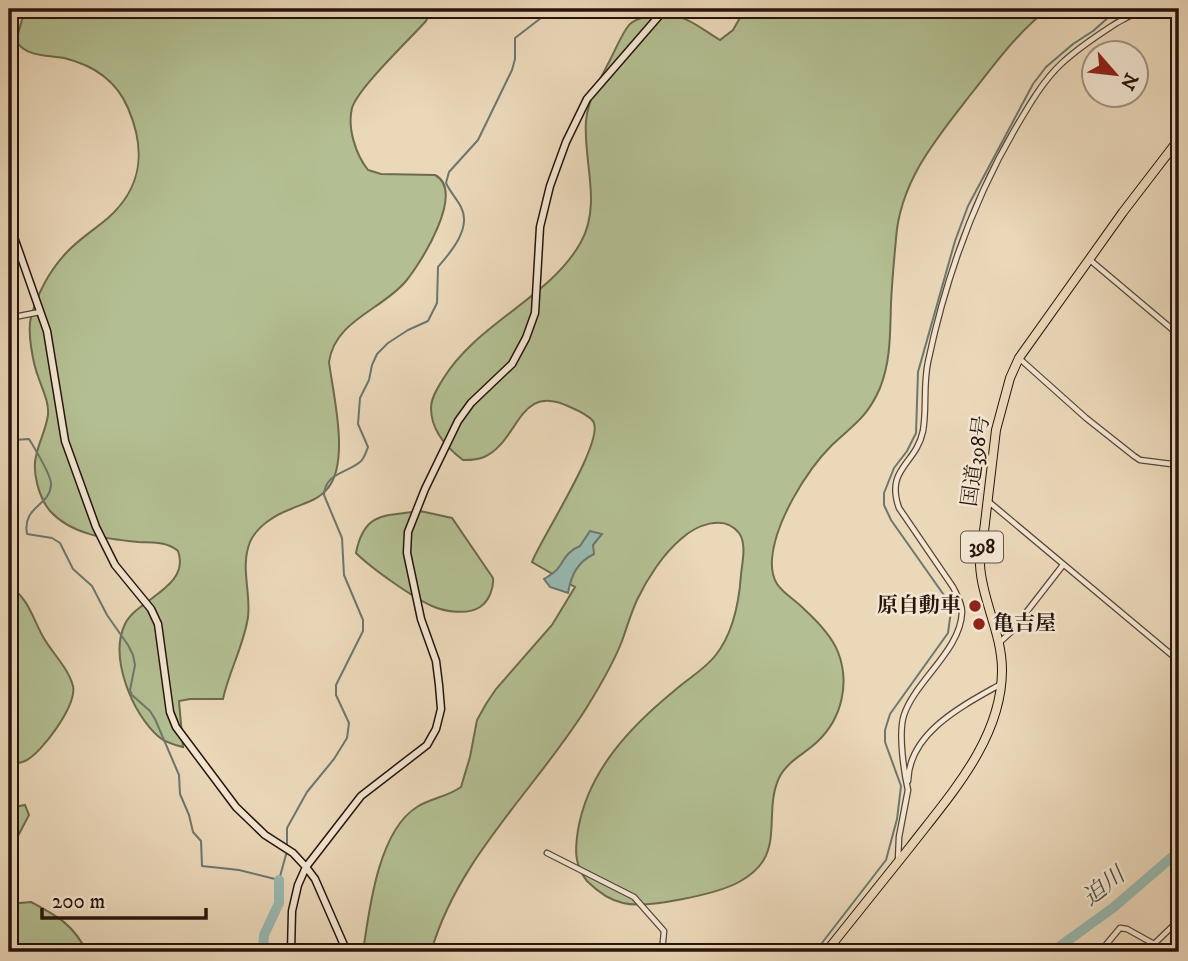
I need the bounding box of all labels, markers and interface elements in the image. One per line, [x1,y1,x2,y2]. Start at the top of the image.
north arrow [1080,38,1150,108]
text: N [1115,69,1143,94]
street label: 国道398号 [957,414,995,508]
road number: 398 [961,532,1003,562]
place label: 原自動車 [877,593,961,619]
marker: 原自動車 [967,598,983,614]
place label: 亀吉屋 [993,611,1056,637]
marker: 亀吉屋 [971,616,987,632]
water label: 迫川 [1077,860,1133,913]
scale bar [42,877,206,921]
text: 200 m [52,889,105,915]

